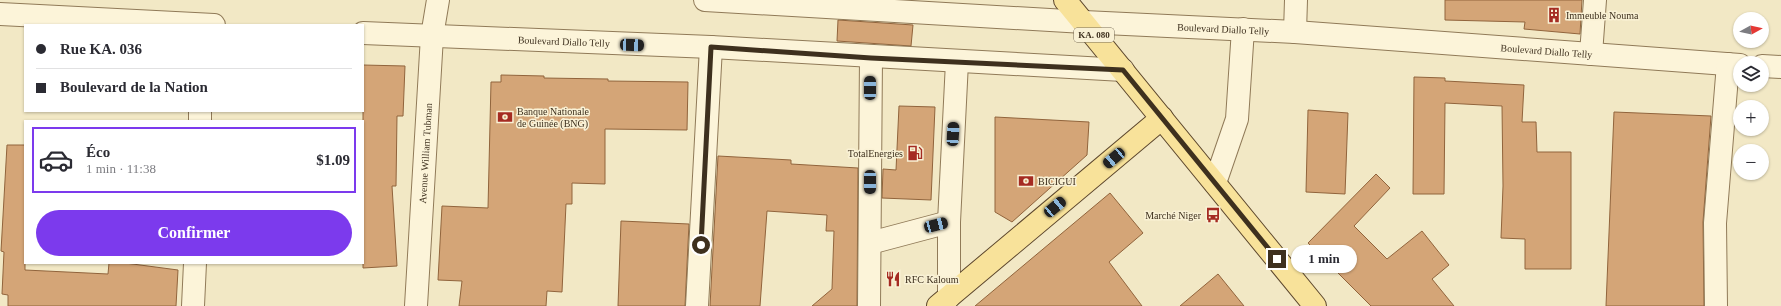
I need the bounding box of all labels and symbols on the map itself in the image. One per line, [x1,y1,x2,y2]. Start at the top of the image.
building icon: Immeuble Nouma [1545,6,1563,24]
place label: Immeuble Nouma [1566,10,1639,21]
north arrow [1733,12,1769,48]
street label: Boulevard Diallo Telly [1177,21,1269,37]
road number: KA. 080 [1074,28,1114,42]
street label: Boulevard Diallo Telly [518,34,610,49]
car [620,39,644,51]
street label: Boulevard Diallo Telly [1500,42,1593,60]
car [864,76,876,100]
street label: Avenue William Tubman [417,103,434,204]
place label: Banque Nationale de Guinée (BNG) [517,106,589,130]
bank icon: Banque Nationale de Guinée (BNG) [496,108,514,126]
car [946,122,960,146]
fuel station icon: TotalEnergies [906,144,924,162]
car [1101,146,1127,170]
place label: TotalEnergies [848,148,903,159]
car [864,170,876,194]
bank icon: BICIGUI [1017,172,1035,190]
place label: BICIGUI [1038,176,1076,187]
car [1042,195,1068,219]
bus stop icon: Marché Niger [1204,206,1222,224]
place label: Marché Niger [1145,210,1202,221]
car [923,216,949,234]
route start [692,236,710,254]
callout: 1 min [1291,245,1357,273]
route end [1268,250,1286,268]
restaurant icon: RFC Kaloum [884,270,902,288]
place label: RFC Kaloum [905,274,959,285]

